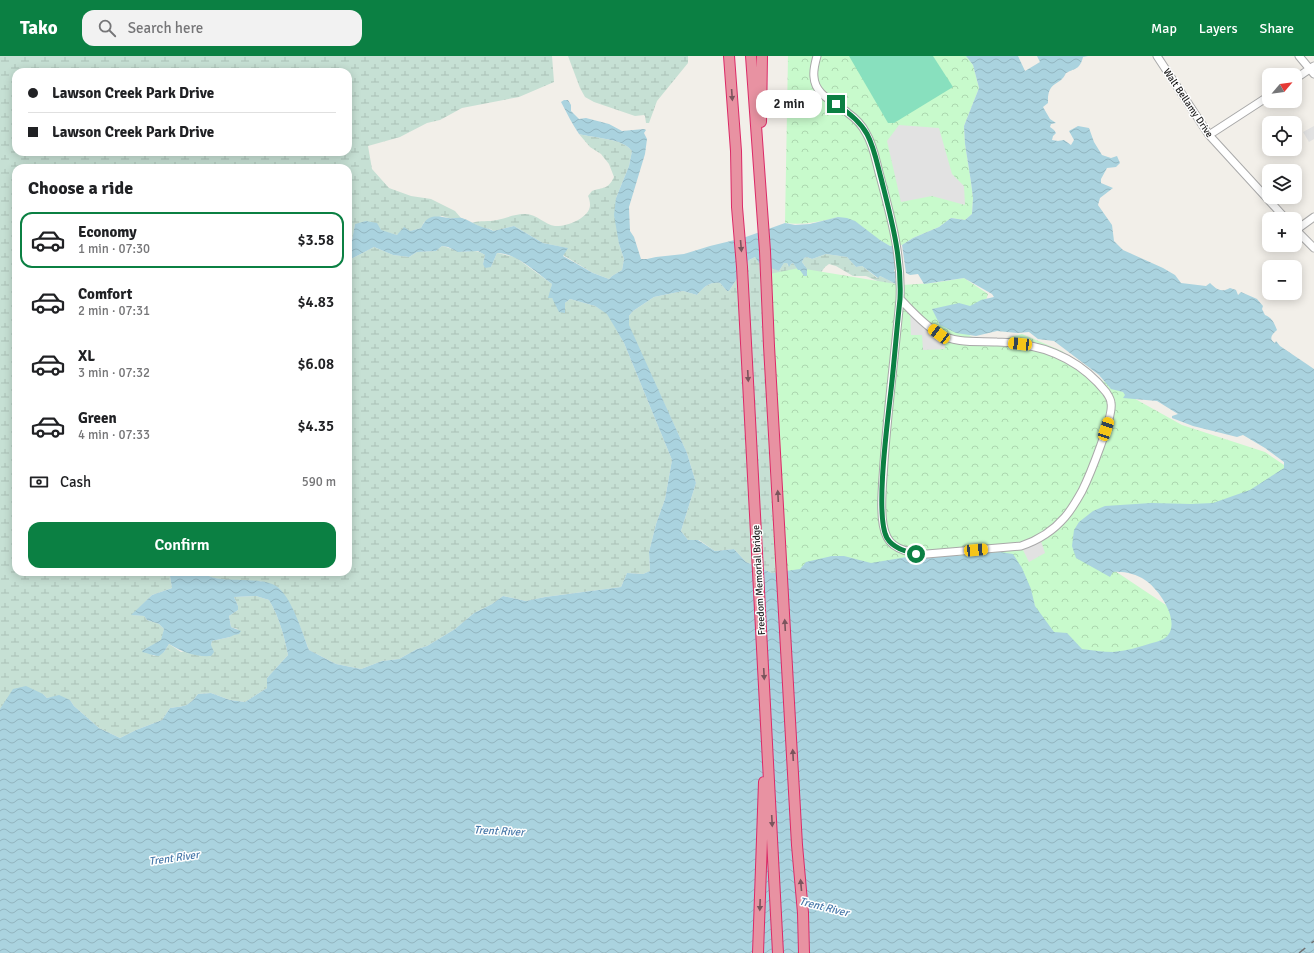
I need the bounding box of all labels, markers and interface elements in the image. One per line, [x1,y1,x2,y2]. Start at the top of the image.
search box [82,10,362,46]
text: Tako [20,16,58,40]
icon: search [96,17,118,39]
text: Search here [128,19,203,37]
text: Map [1151,20,1177,37]
text: Layers [1199,20,1238,37]
text: Share [1260,20,1294,37]
street label: Walt Bellamy Drive [1160,66,1216,140]
north arrow [1262,68,1302,108]
map controls [1262,68,1302,300]
text: Lawson Creek Park Drive [52,84,214,102]
one-way arrow [729,89,735,102]
callout: 2 min [756,90,822,118]
route end [827,95,845,113]
text: 2 min [773,96,805,112]
button: locate [1262,116,1302,156]
text: Lawson Creek Park Drive [52,123,214,141]
button: layers [1262,164,1302,204]
text: Choose a ride [28,177,133,199]
button: + [1262,212,1302,252]
icon: car [30,222,66,258]
text: Economy [78,223,137,241]
text: $3.58 [297,231,334,249]
one-way arrow [737,240,744,252]
text: 1 min · 07:30 [78,241,150,257]
button: − [1262,260,1302,300]
icon: car [30,284,66,320]
text: Comfort [78,285,132,303]
text: $4.83 [297,293,334,311]
text: 2 min · 07:31 [78,303,150,319]
car [926,322,952,346]
car [1007,337,1033,351]
icon: car [30,346,66,382]
text: XL [78,347,95,365]
text: $6.08 [297,355,334,373]
text: 3 min · 07:32 [78,365,150,381]
one-way arrow [745,370,751,383]
icon: car [30,408,66,444]
text: Green [78,409,117,427]
car [1097,416,1115,442]
text: $4.35 [297,417,334,435]
text: 4 min · 07:33 [78,427,150,443]
icon: cash [28,471,50,493]
text: Cash [60,473,91,491]
text: 590 m [302,474,336,490]
one-way arrow [774,490,781,502]
button: Confirm [28,522,336,568]
street label: Freedom Memorial Bridge [750,525,768,635]
car [964,543,988,557]
route start [907,545,925,563]
one-way arrow [782,619,789,631]
one-way arrow [760,668,767,680]
one-way arrow [789,749,796,761]
one-way arrow [768,815,775,827]
water label: Trent River [473,823,526,839]
water label: Trent River [148,848,202,868]
one-way arrow [797,879,804,891]
water label: Trent River [798,895,852,920]
one-way arrow [756,899,763,911]

